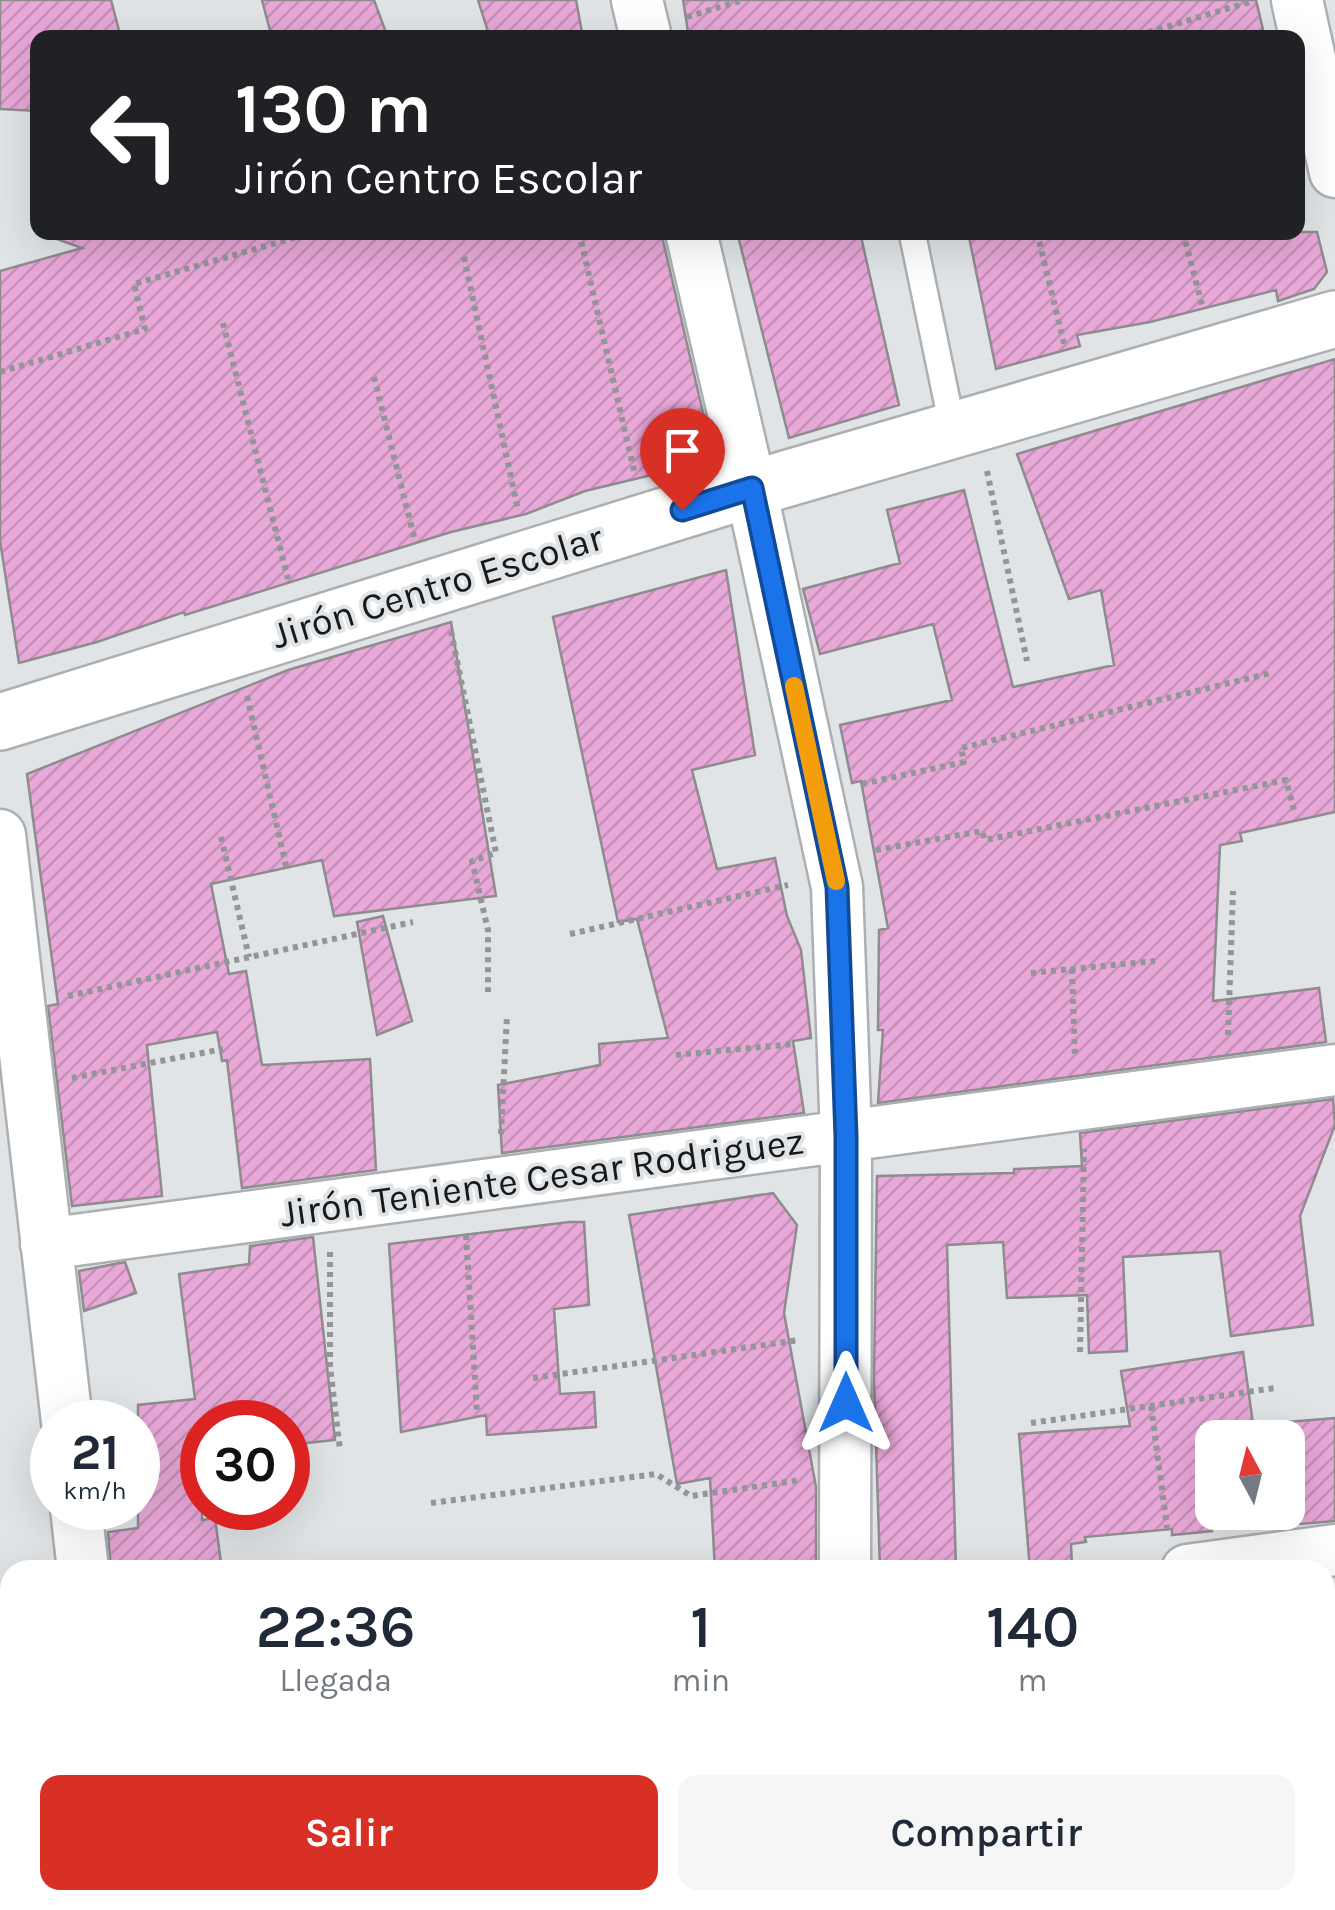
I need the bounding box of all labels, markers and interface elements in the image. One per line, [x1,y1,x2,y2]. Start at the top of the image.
text: 130 m [235,68,432,150]
icon: left [70,70,200,200]
text: Jirón Centro Escolar [235,152,642,204]
pin [640,408,725,511]
icon: arrive [655,423,710,478]
street label: Jirón Centro Escolar [266,515,608,658]
street label: Jirón Teniente Cesar Rodriguez [277,1118,807,1237]
position arrow [794,1351,898,1455]
speed limit sign: 30 [180,1400,310,1530]
north arrow [1195,1420,1305,1530]
map controls [1195,1420,1305,1530]
text: 21 [71,1423,119,1482]
text: km/h [63,1476,127,1505]
text: 22:36 [256,1592,416,1662]
text: 1 [690,1592,711,1662]
text: 140 [986,1592,1079,1662]
text: Llegada [279,1662,392,1699]
text: min [671,1662,730,1699]
text: m [1018,1662,1048,1699]
button: Salir [40,1775,658,1890]
button: Compartir [678,1775,1295,1890]

